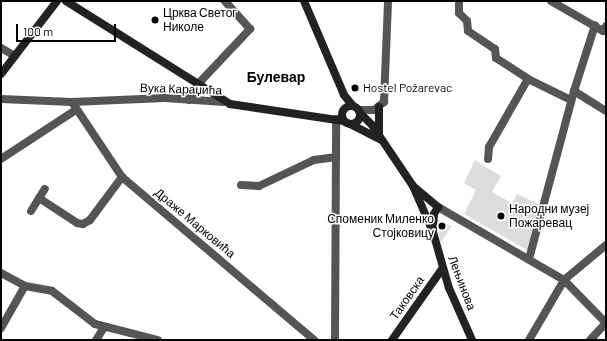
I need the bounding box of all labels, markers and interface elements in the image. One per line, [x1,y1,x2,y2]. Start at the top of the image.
place label: Црква Светог Николе [163,6,237,34]
marker: Црква Светог Николе [150,15,160,25]
scale bar [18,16,118,42]
text: 100 m [23,24,53,38]
district label: Булевар [247,69,305,85]
street label: Вука Караџића [140,80,222,98]
place label: Hostel Požarevac [363,81,452,95]
marker: Hostel Požarevac [350,83,360,93]
street label: Драже Марковића [152,185,238,261]
place label: Народни музеј Пожаревац [509,202,589,230]
marker: Народни музеј Пожаревац [496,211,506,221]
place label: Споменик Миленко Стојковицу [327,212,434,240]
marker: Споменик Миленко Стојковицу [437,221,447,231]
street label: Лењинова [445,254,479,312]
street label: Таковска [387,273,427,323]

